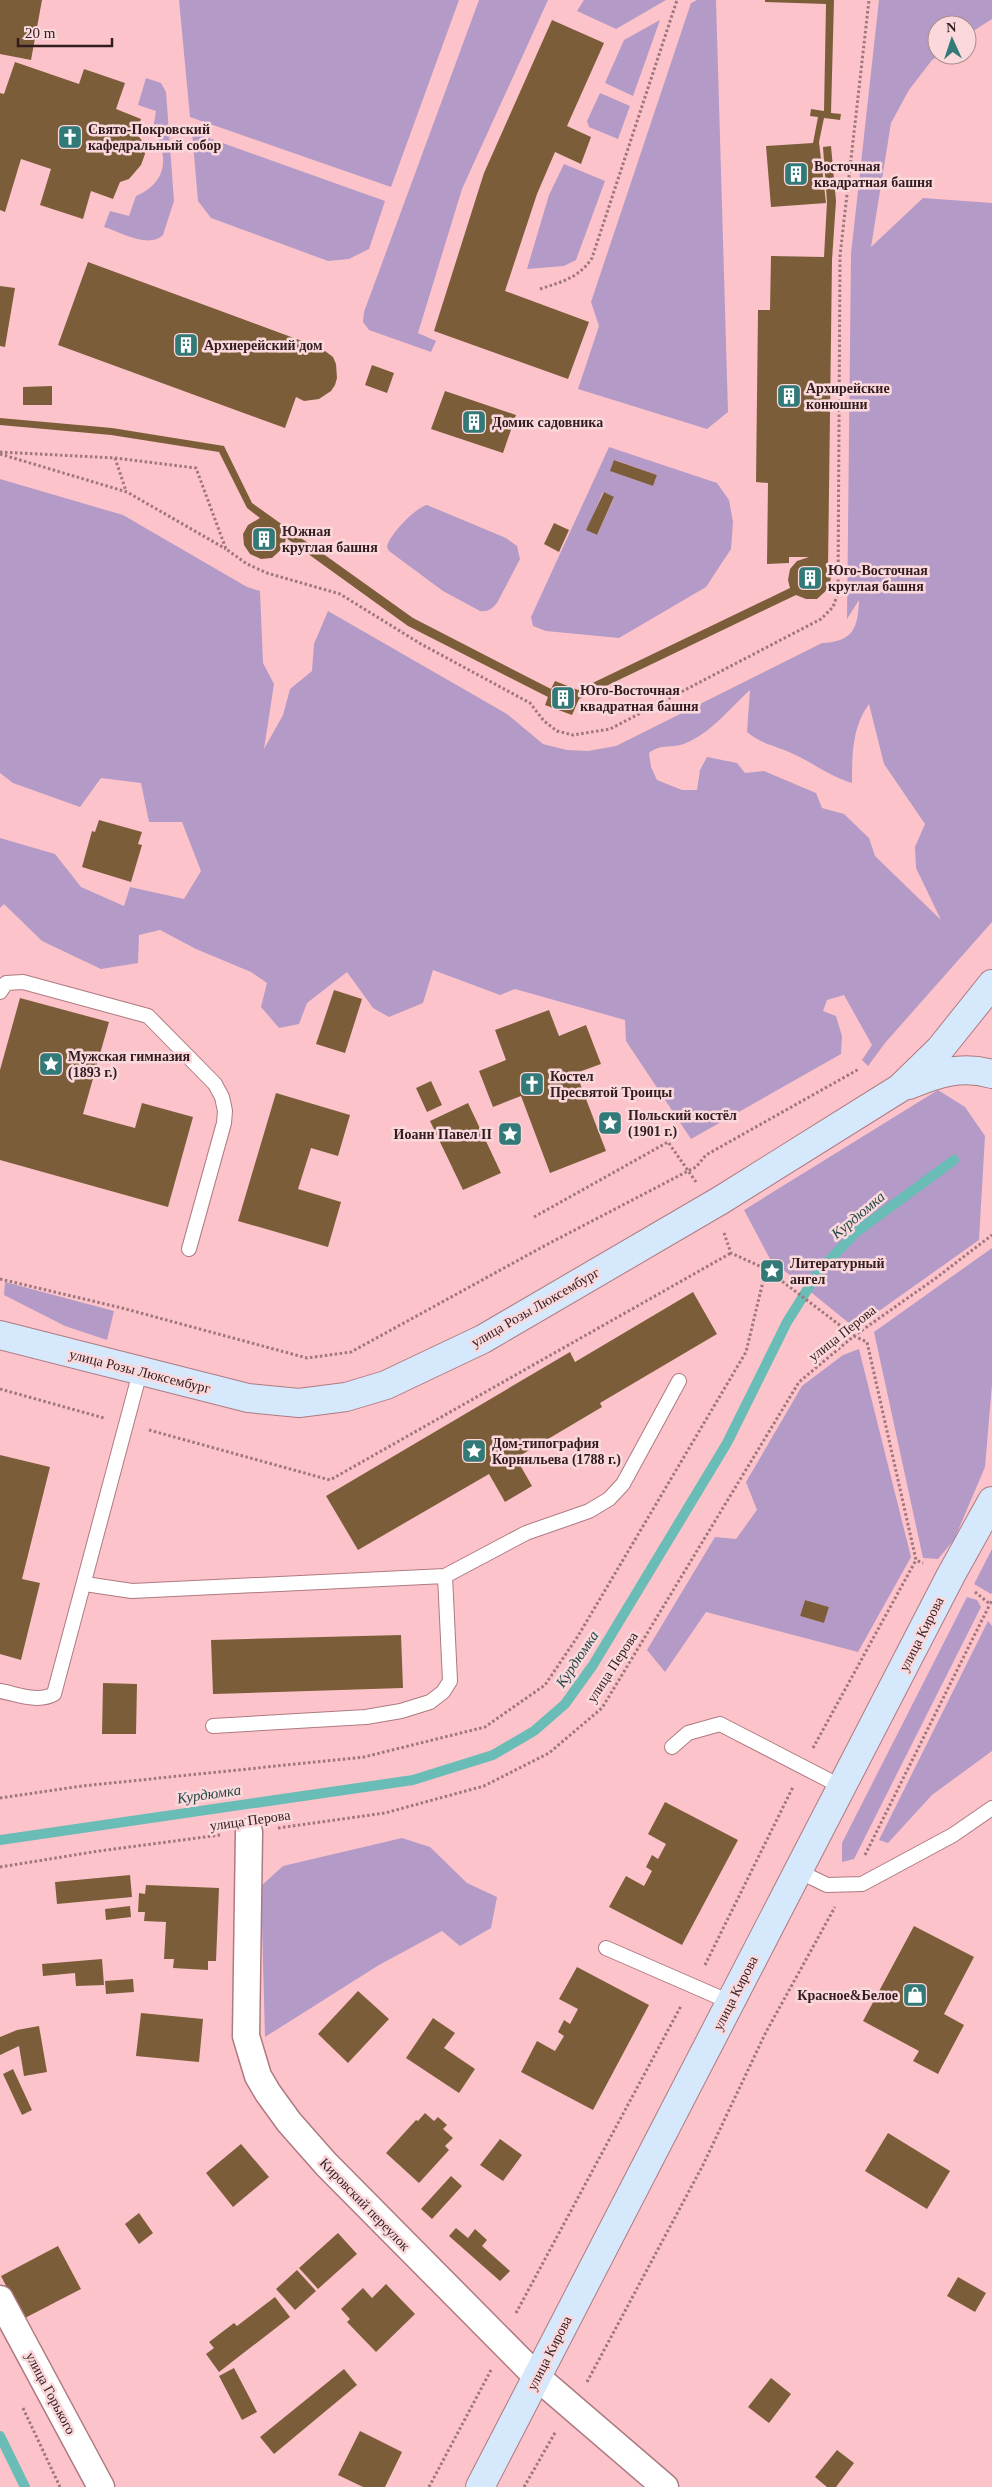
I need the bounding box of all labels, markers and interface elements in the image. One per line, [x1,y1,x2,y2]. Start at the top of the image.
scale bar [18,15,111,47]
north arrow [927,15,977,65]
text: N [946,20,957,35]
text: 20 m [25,25,56,41]
place label: Свято-Покровский кафедральный собор [88,122,221,153]
church icon: Свято-Покровский кафедральный собор [57,124,83,150]
place label: Восточная квадратная башня [814,159,933,190]
building icon: Восточная квадратная башня [783,161,809,187]
building icon: Архиерейский дом [173,332,199,358]
place label: Архиерейский дом [204,338,323,353]
place label: Архирейские конюшни [806,381,890,412]
building icon: Архирейские конюшни [776,383,802,409]
building icon: Домик садовника [461,409,487,435]
place label: Домик садовника [492,415,603,430]
place label: Южная круглая башня [282,524,378,555]
building icon: Южная круглая башня [251,526,277,552]
place label: Юго-Восточная круглая башня [828,563,928,594]
building icon: Юго-Восточная круглая башня [797,565,823,591]
place label: Юго-Восточная квадратная башня [580,683,699,714]
building icon: Юго-Восточная квадратная башня [550,685,576,711]
place label: Мужская гимназия (1893 г.) [68,1049,191,1081]
place icon: Мужская гимназия (1893 г.) [38,1051,64,1077]
place label: Костел Пресвятой Троицы [550,1069,672,1100]
church icon: Костел Пресвятой Троицы [519,1071,545,1097]
place label: Польский костёл (1901 г.) [628,1108,737,1140]
place icon: Польский костёл (1901 г.) [597,1110,623,1136]
place icon: Иоанн Павел II [497,1121,523,1147]
place label: Иоанн Павел II [394,1127,492,1142]
water label: Курдюмка [827,1188,888,1242]
place label: Литературный ангел [790,1256,885,1287]
place icon: Литературный ангел [759,1258,785,1284]
street label: улица Розы Люксембург [469,1265,602,1350]
street label: улица Перова [806,1302,879,1364]
street label: улица Розы Люксембург [68,1347,212,1396]
place label: Дом-типография Корнильева (1788 г.) [492,1436,621,1468]
place icon: Дом-типография Корнильева (1788 г.) [461,1438,487,1464]
street label: улица Кирова [896,1594,947,1674]
water label: Курдюмка [552,1628,602,1691]
street label: улица Перова [584,1629,641,1705]
water label: Курдюмка [175,1782,242,1807]
street label: улица Перова [209,1807,292,1834]
street label: улица Кирова [710,1953,761,2033]
shop icon: Красное&Белое [902,1982,928,2008]
place label: Красное&Белое [797,1988,898,2003]
street label: Кировский переулок [317,2155,413,2254]
street label: улица Кирова [524,2313,575,2393]
street label: улица Горького [23,2350,78,2437]

